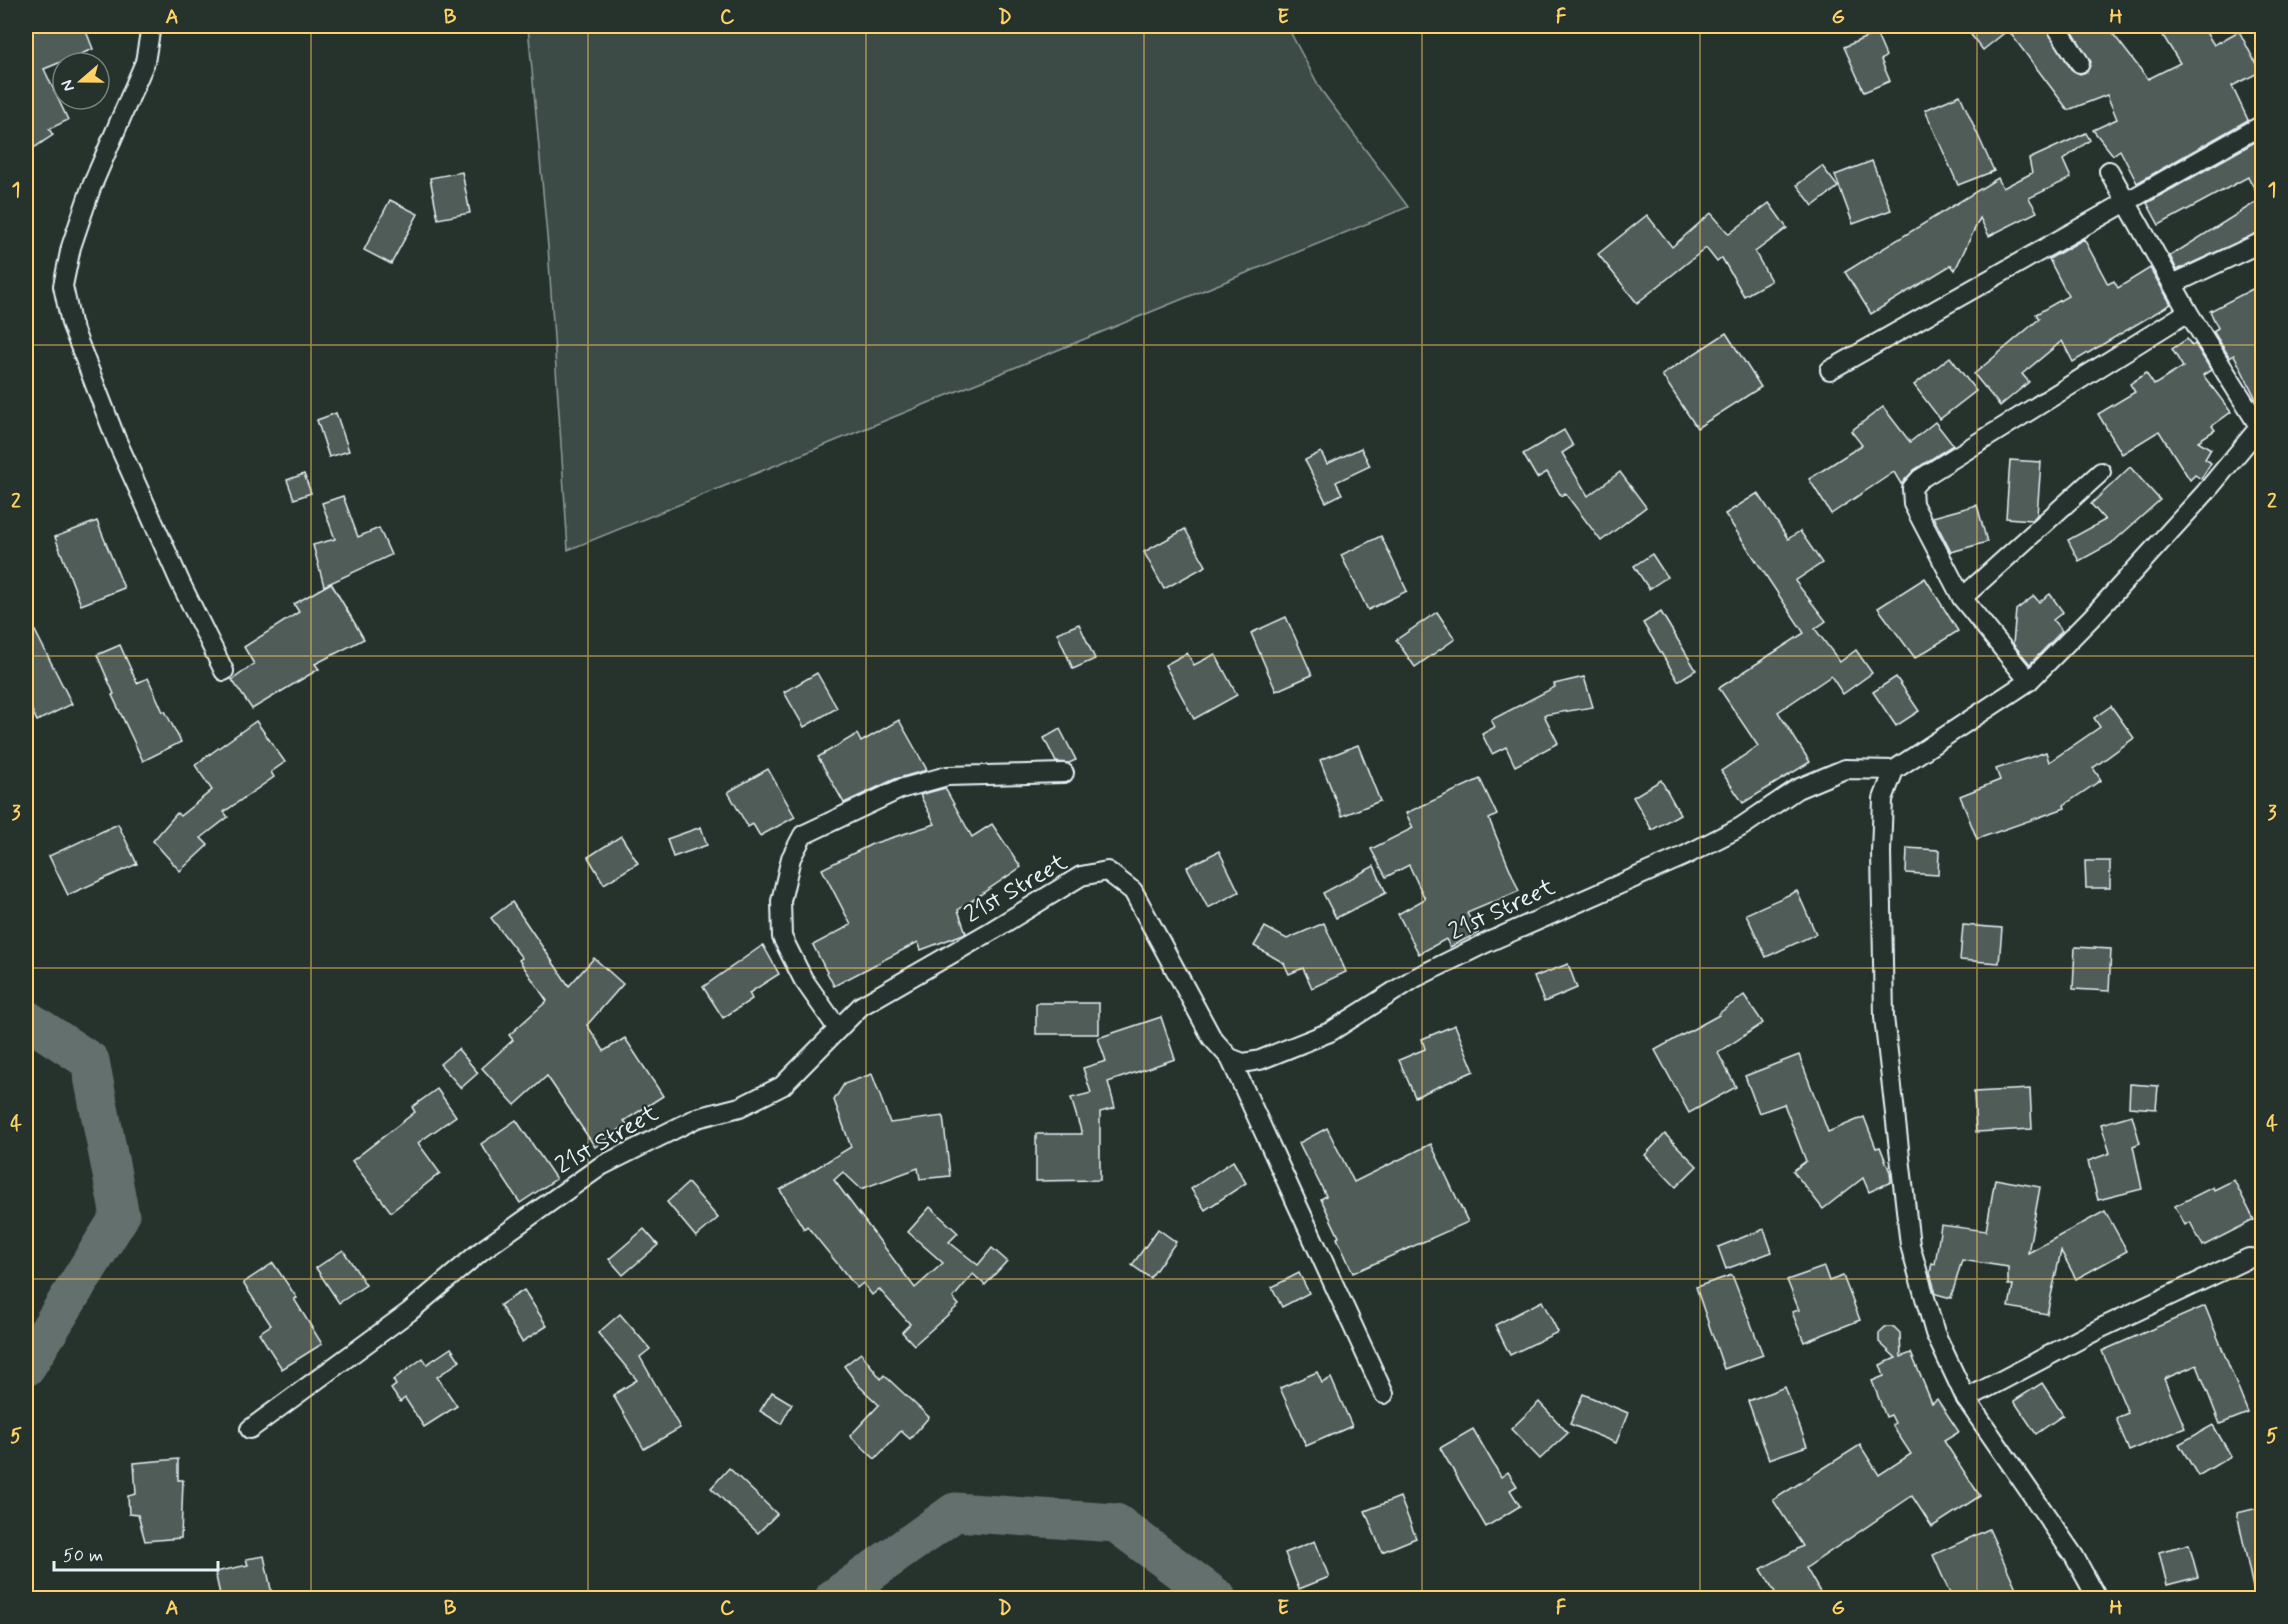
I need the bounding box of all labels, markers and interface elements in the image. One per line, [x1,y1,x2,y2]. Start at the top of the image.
text: A [165,4,179,31]
text: B [444,4,457,31]
text: C [720,4,735,31]
text: D [998,4,1012,31]
text: E [1277,4,1289,31]
text: F [1556,4,1567,31]
text: G [1831,4,1845,31]
text: H [2109,4,2123,31]
north arrow [51,51,111,111]
text: N [57,77,80,94]
text: 1 [12,177,20,204]
text: 1 [2268,177,2276,204]
text: 2 [11,488,21,515]
text: 2 [2267,488,2277,515]
text: 3 [11,800,21,827]
text: 3 [2267,800,2277,827]
street label: 21st Street [959,847,1073,931]
street label: 21st Street [1444,872,1560,948]
street label: 21st Street [550,1098,664,1182]
text: 4 [10,1111,22,1138]
text: 4 [2266,1111,2278,1138]
text: 5 [10,1423,22,1450]
text: 5 [2266,1423,2278,1450]
scale bar [54,1534,218,1572]
text: 50 m [63,1544,103,1568]
text: A [165,1595,179,1622]
text: B [444,1595,457,1622]
text: C [720,1595,735,1622]
text: D [998,1595,1012,1622]
text: E [1277,1595,1289,1622]
text: F [1556,1595,1567,1622]
text: G [1831,1595,1845,1622]
text: H [2109,1595,2123,1622]

